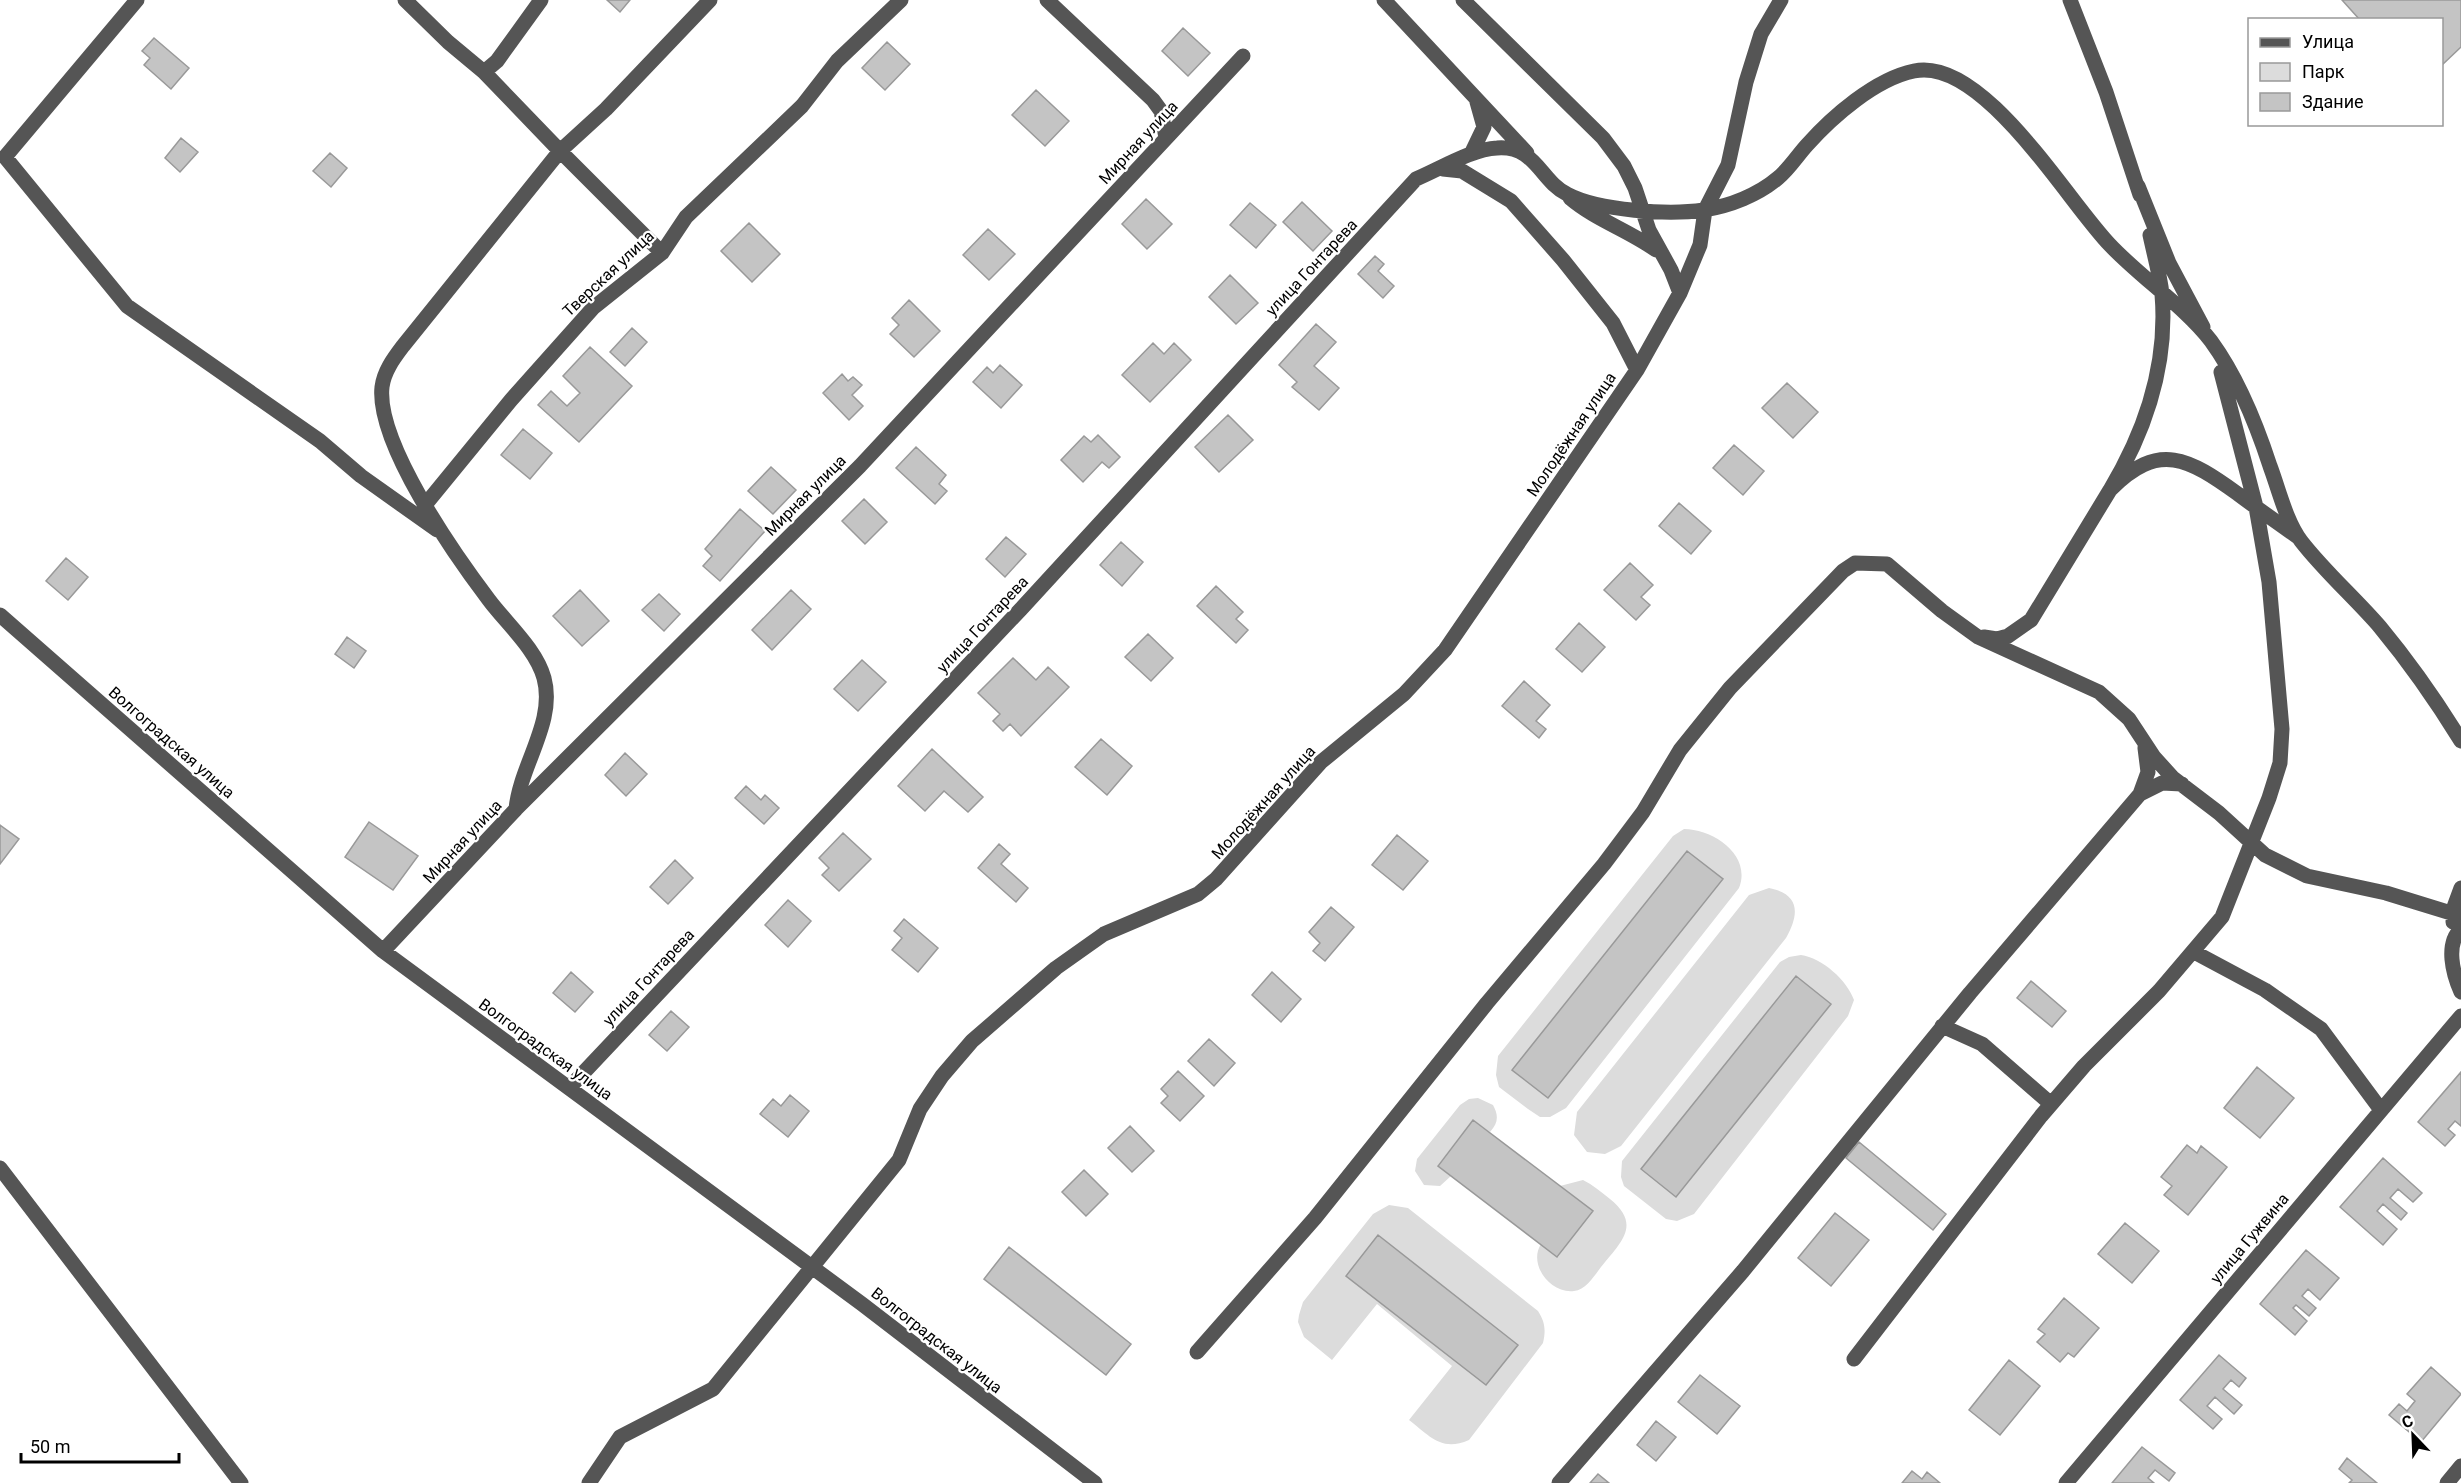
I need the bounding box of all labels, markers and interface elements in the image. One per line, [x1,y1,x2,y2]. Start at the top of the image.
legend [2248,18,2443,126]
text: Улица [2302,31,2354,52]
text: Парк [2302,61,2345,82]
text: Здание [2302,91,2364,112]
street label: Мирная улица [1095,97,1182,188]
street label: улица Гонтарева [1262,215,1361,320]
street label: Тверская улица [559,226,658,320]
street label: Молодёжная улица [1523,369,1620,500]
street label: Мирная улица [761,451,850,540]
street label: улица Гонтарева [933,572,1032,677]
street label: Волгоградская улица [105,683,238,802]
street label: Молодёжная улица [1208,742,1319,863]
street label: Мирная улица [419,796,506,887]
street label: улица Гонтарева [599,925,698,1030]
street label: Волгоградская улица [475,995,616,1104]
street label: улица Гужвина [2206,1189,2293,1287]
street label: Волгоградская улица [868,1284,1006,1397]
north arrow [2383,1405,2443,1465]
text: С [2399,1411,2416,1432]
scale bar [21,1426,178,1464]
text: 50 m [30,1436,70,1457]

